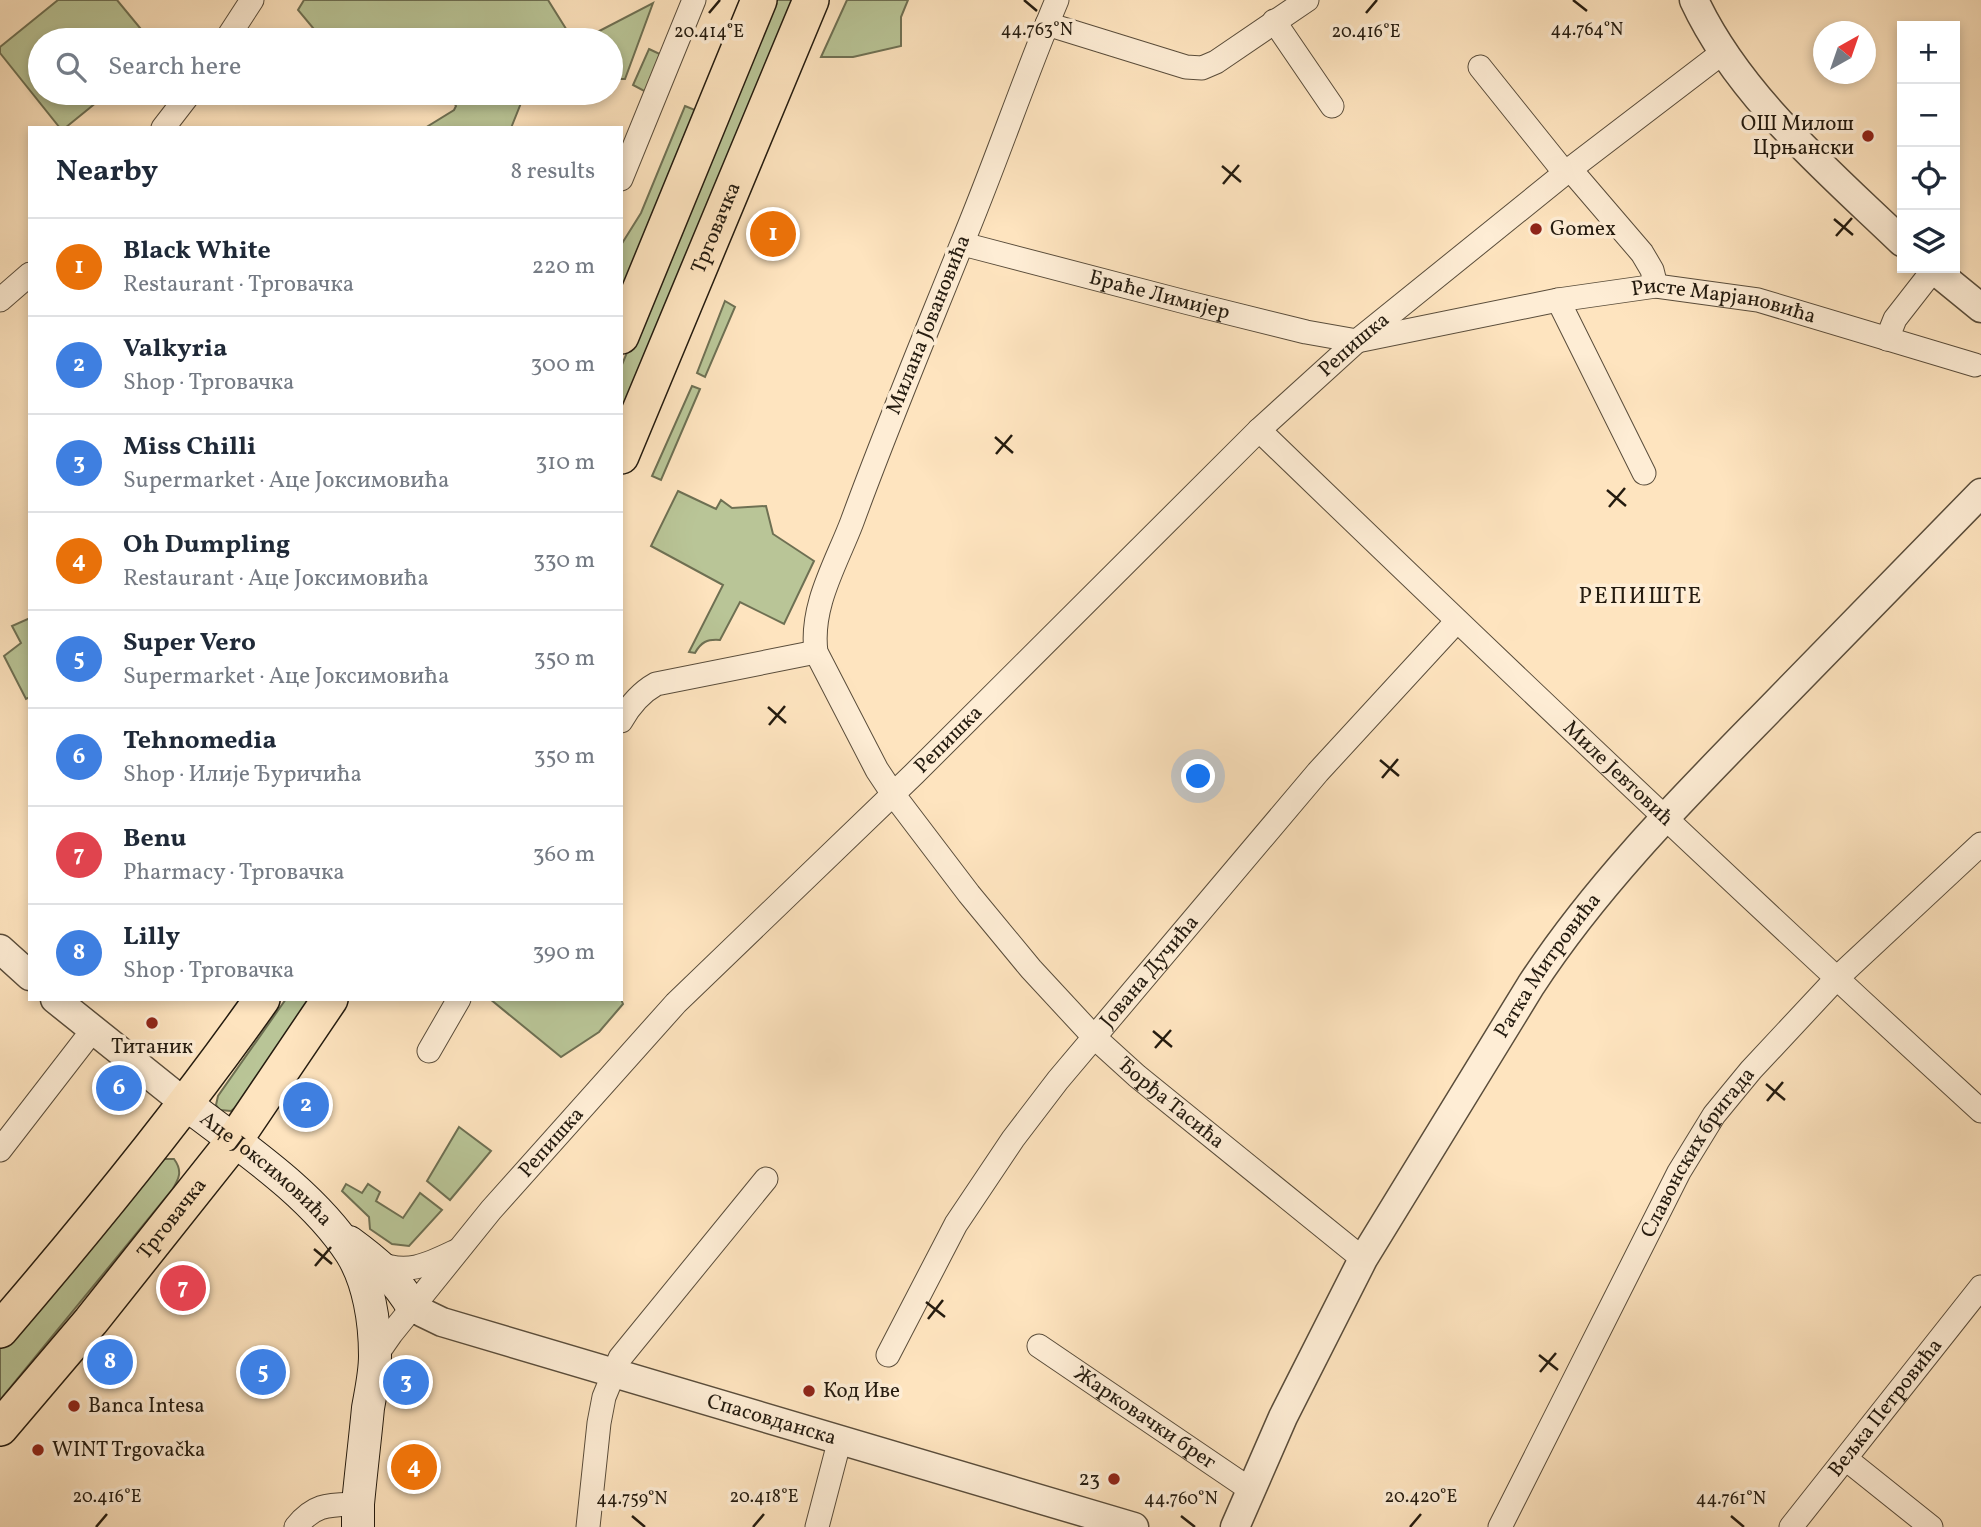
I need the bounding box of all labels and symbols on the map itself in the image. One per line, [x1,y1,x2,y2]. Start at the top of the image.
text: 44.763°N [1001,18,1073,43]
text: 44.764°N [1551,18,1623,43]
text: 20.414°E [674,20,744,45]
text: 20.416°E [1332,20,1401,45]
north arrow [1813,21,1876,84]
place label: ОШ Милош Црњански [1741,110,1854,163]
marker: ОШ Милош Црњански [1860,128,1876,144]
street label: Трговачка [684,178,748,278]
pin: 1 [750,208,796,260]
place label: Gomex [1550,215,1616,244]
marker: Gomex [1528,221,1544,237]
street label: Милана Јовановића [880,231,978,419]
street label: Браће Лимијер [1086,263,1233,327]
street label: Ристе Марјановића [1629,272,1819,331]
street label: Репишка [1312,306,1396,384]
district label: РЕПИШТЕ [1579,581,1703,613]
street label: Репишка [908,699,989,780]
street label: Миле Јевтовић [1556,714,1680,833]
your location [1181,759,1215,793]
street label: Ратка Митровића [1487,887,1608,1044]
street label: Јована Дучића [1093,909,1206,1034]
marker: Титаник [144,1015,160,1031]
place label: Титаник [111,1033,193,1062]
street label: Ђорђа Тасића [1111,1050,1231,1156]
street label: Славонских бригада [1634,1061,1762,1243]
pin: 6 [96,1062,142,1114]
pin: 2 [283,1079,329,1131]
street label: Репишка [512,1101,591,1184]
street label: Аце Јоксимовића [194,1105,339,1233]
street label: Трговачка [131,1172,214,1266]
pin: 7 [160,1262,206,1314]
street label: Вељка Петровића [1821,1332,1949,1483]
pin: 8 [87,1336,133,1388]
pin: 5 [240,1346,286,1398]
pin: 3 [383,1356,429,1408]
street label: Жарковачки брег [1068,1359,1222,1477]
place label: Код Иве [823,1377,900,1406]
marker: Код Иве [801,1383,817,1399]
street label: Спасовданска [703,1387,840,1453]
place label: Banca Intesa [88,1392,205,1421]
marker: Banca Intesa [66,1398,82,1414]
place label: WINT Trgovačka [52,1436,206,1465]
pin: 4 [391,1441,437,1493]
marker: WINT Trgovačka [30,1442,46,1458]
place label: 23 [1079,1465,1100,1494]
marker: 23 [1106,1471,1122,1487]
text: 20.416°E [73,1485,142,1510]
text: 20.418°E [730,1485,799,1510]
text: 20.420°E [1385,1485,1458,1510]
text: 44.759°N [596,1487,668,1512]
text: 44.760°N [1144,1487,1218,1512]
text: 44.761°N [1696,1487,1766,1512]

